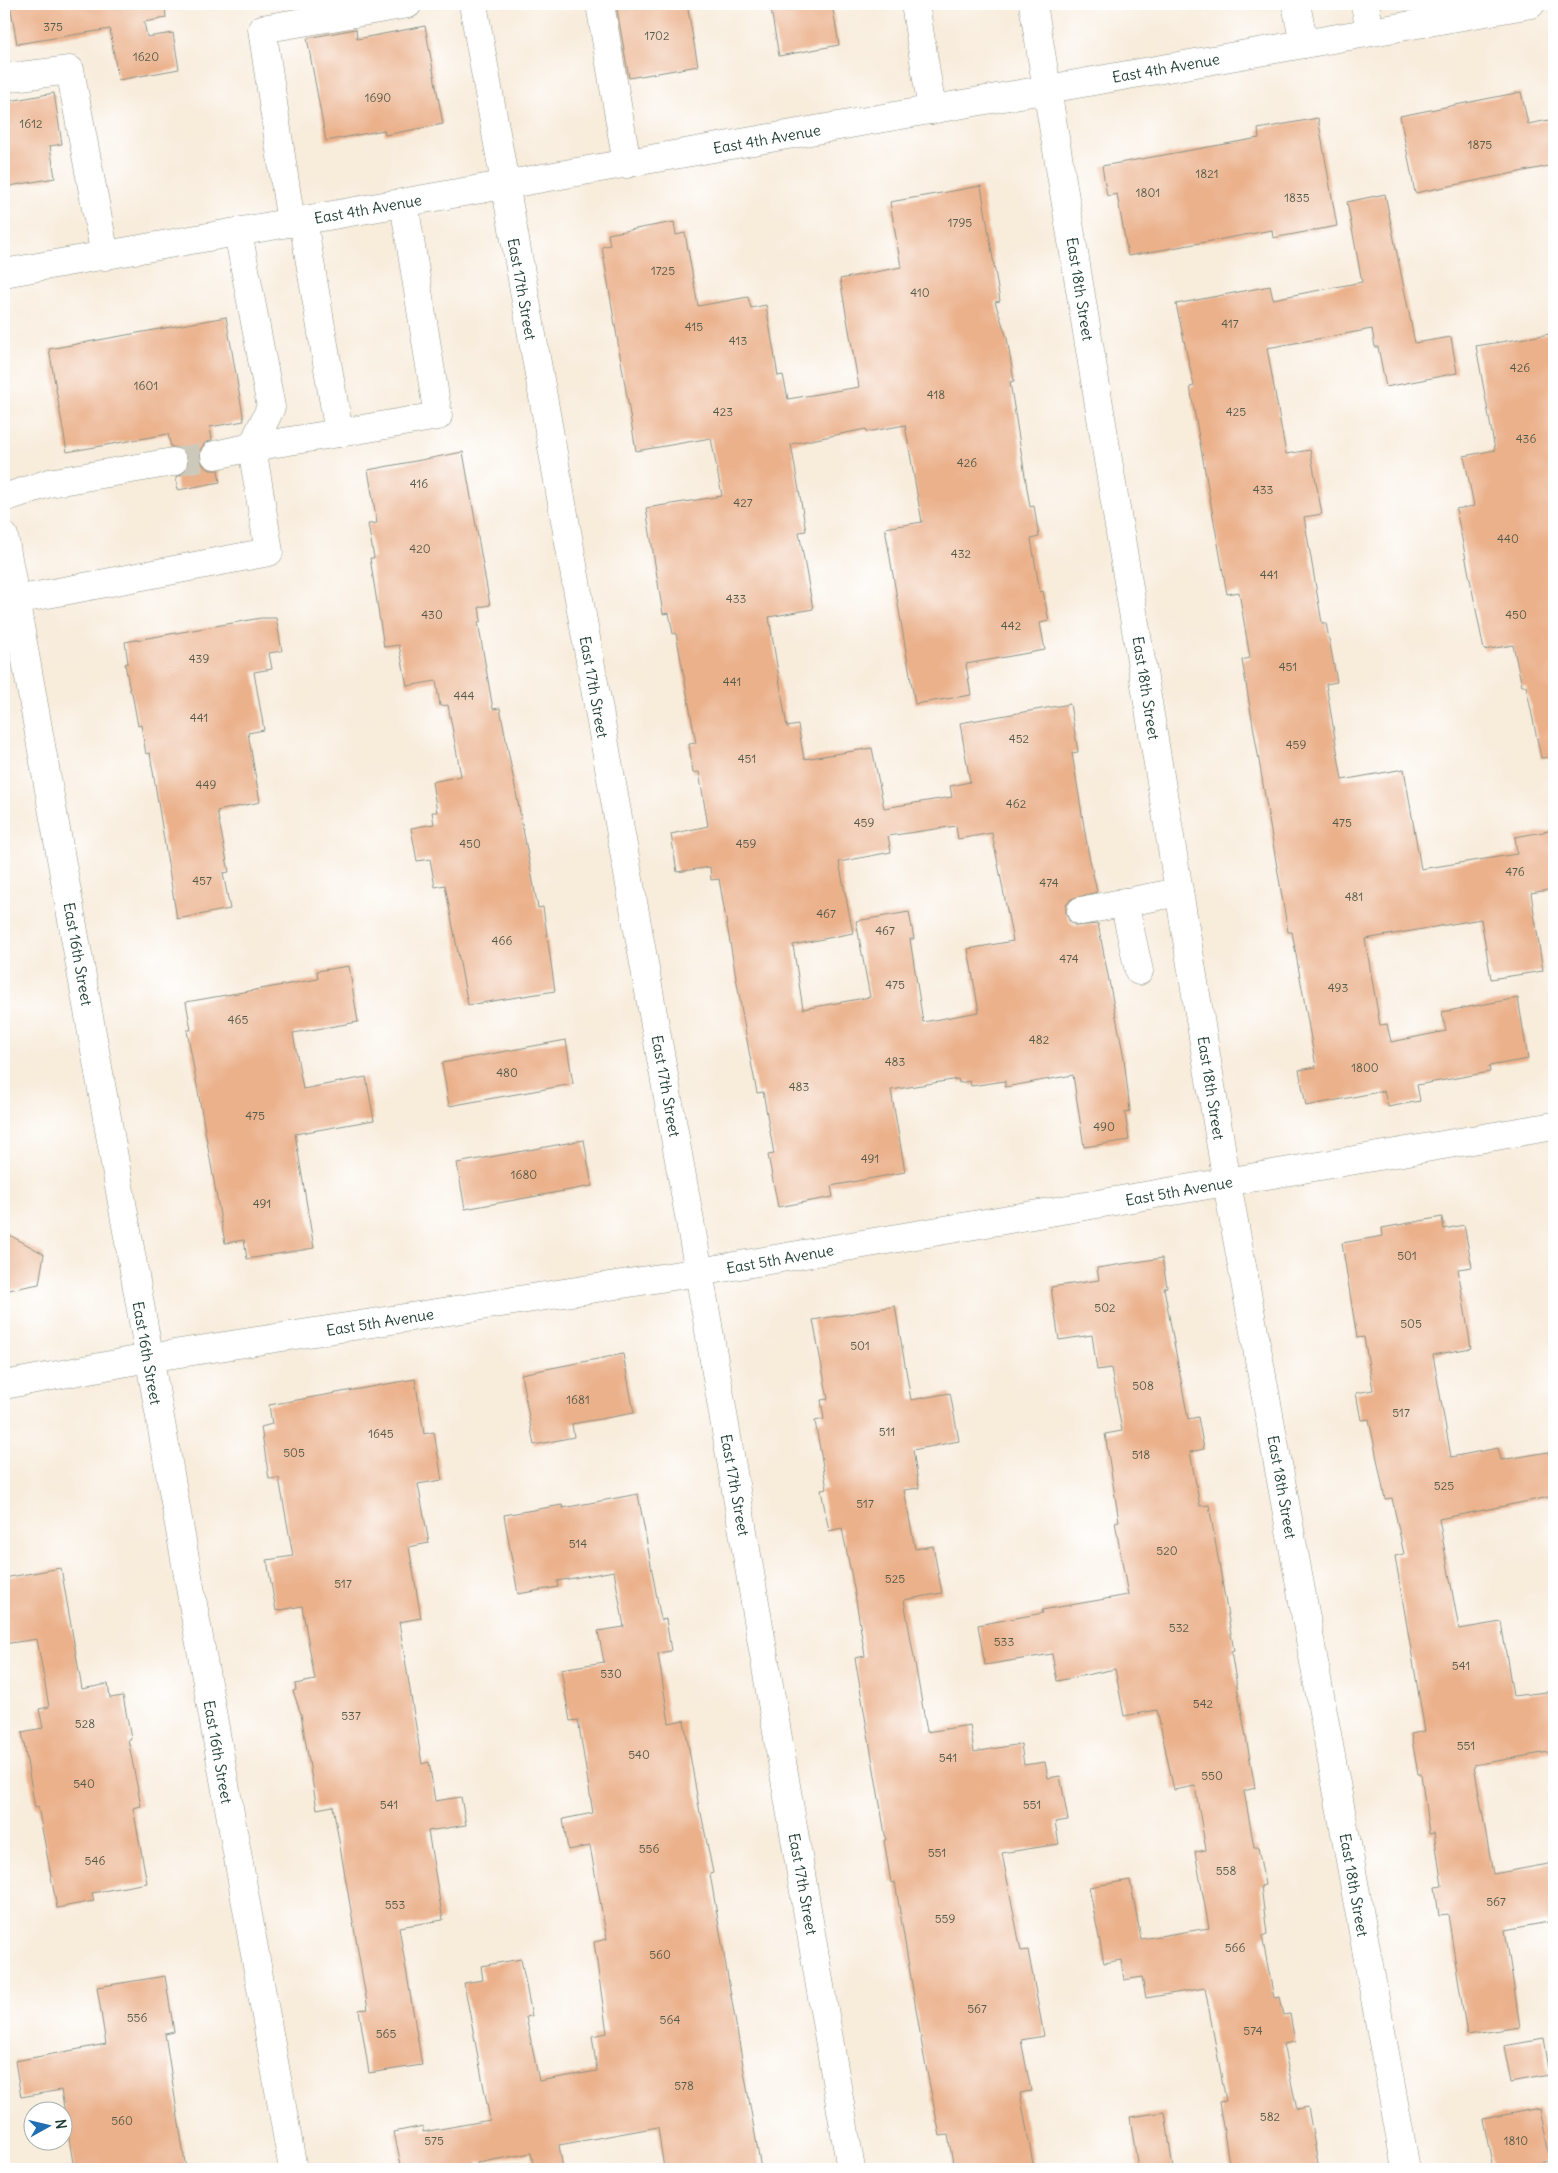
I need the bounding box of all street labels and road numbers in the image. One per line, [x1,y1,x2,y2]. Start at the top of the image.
street label: East 4th Avenue [1111,49,1221,87]
street label: East 4th Avenue [712,120,822,158]
street label: East 4th Avenue [313,190,423,228]
street label: East 18th Street [1062,236,1098,342]
street label: East 17th Street [504,237,540,341]
street label: East 17th Street [576,635,612,739]
street label: East 18th Street [1128,635,1164,741]
street label: East 16th Street [60,901,96,1007]
street label: East 17th Street [648,1034,684,1138]
street label: East 18th Street [1193,1035,1229,1141]
street label: East 5th Avenue [1124,1172,1234,1210]
street label: East 5th Avenue [725,1240,835,1278]
street label: East 16th Street [129,1300,165,1406]
street label: East 5th Avenue [325,1304,435,1340]
street label: East 17th Street [717,1433,753,1537]
street label: East 18th Street [1264,1434,1300,1540]
street label: East 16th Street [200,1699,236,1805]
street label: East 17th Street [785,1832,821,1936]
street label: East 18th Street [1336,1832,1372,1938]

